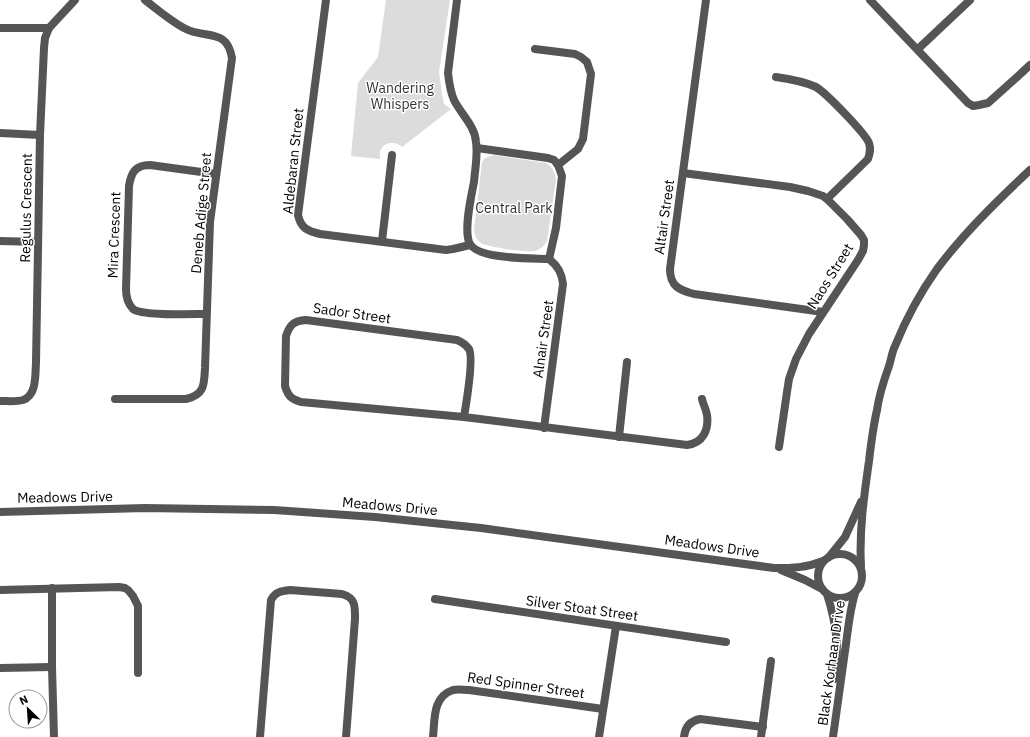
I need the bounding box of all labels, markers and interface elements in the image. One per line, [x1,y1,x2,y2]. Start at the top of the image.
park label: Wandering Whispers [366,79,434,113]
street label: Aldebaran Street [278,107,308,215]
street label: Deneb Adige Street [187,152,215,274]
street label: Regulus Crescent [16,153,36,263]
street label: Altair Street [650,178,678,256]
street label: Mira Crescent [103,191,125,279]
park label: Central Park [475,199,553,217]
street label: Naos Street [803,240,857,312]
street label: Sador Street [312,299,392,327]
street label: Alnair Street [529,299,557,379]
street label: Meadows Drive [17,487,113,507]
street label: Meadows Drive [342,493,439,519]
street label: Meadows Drive [663,530,761,562]
street label: Silver Stoat Street [525,591,639,625]
street label: Black Korhaan Drive [813,599,849,727]
street label: Red Spinner Street [466,668,586,702]
north arrow [8,689,48,729]
text: N [17,692,30,708]

